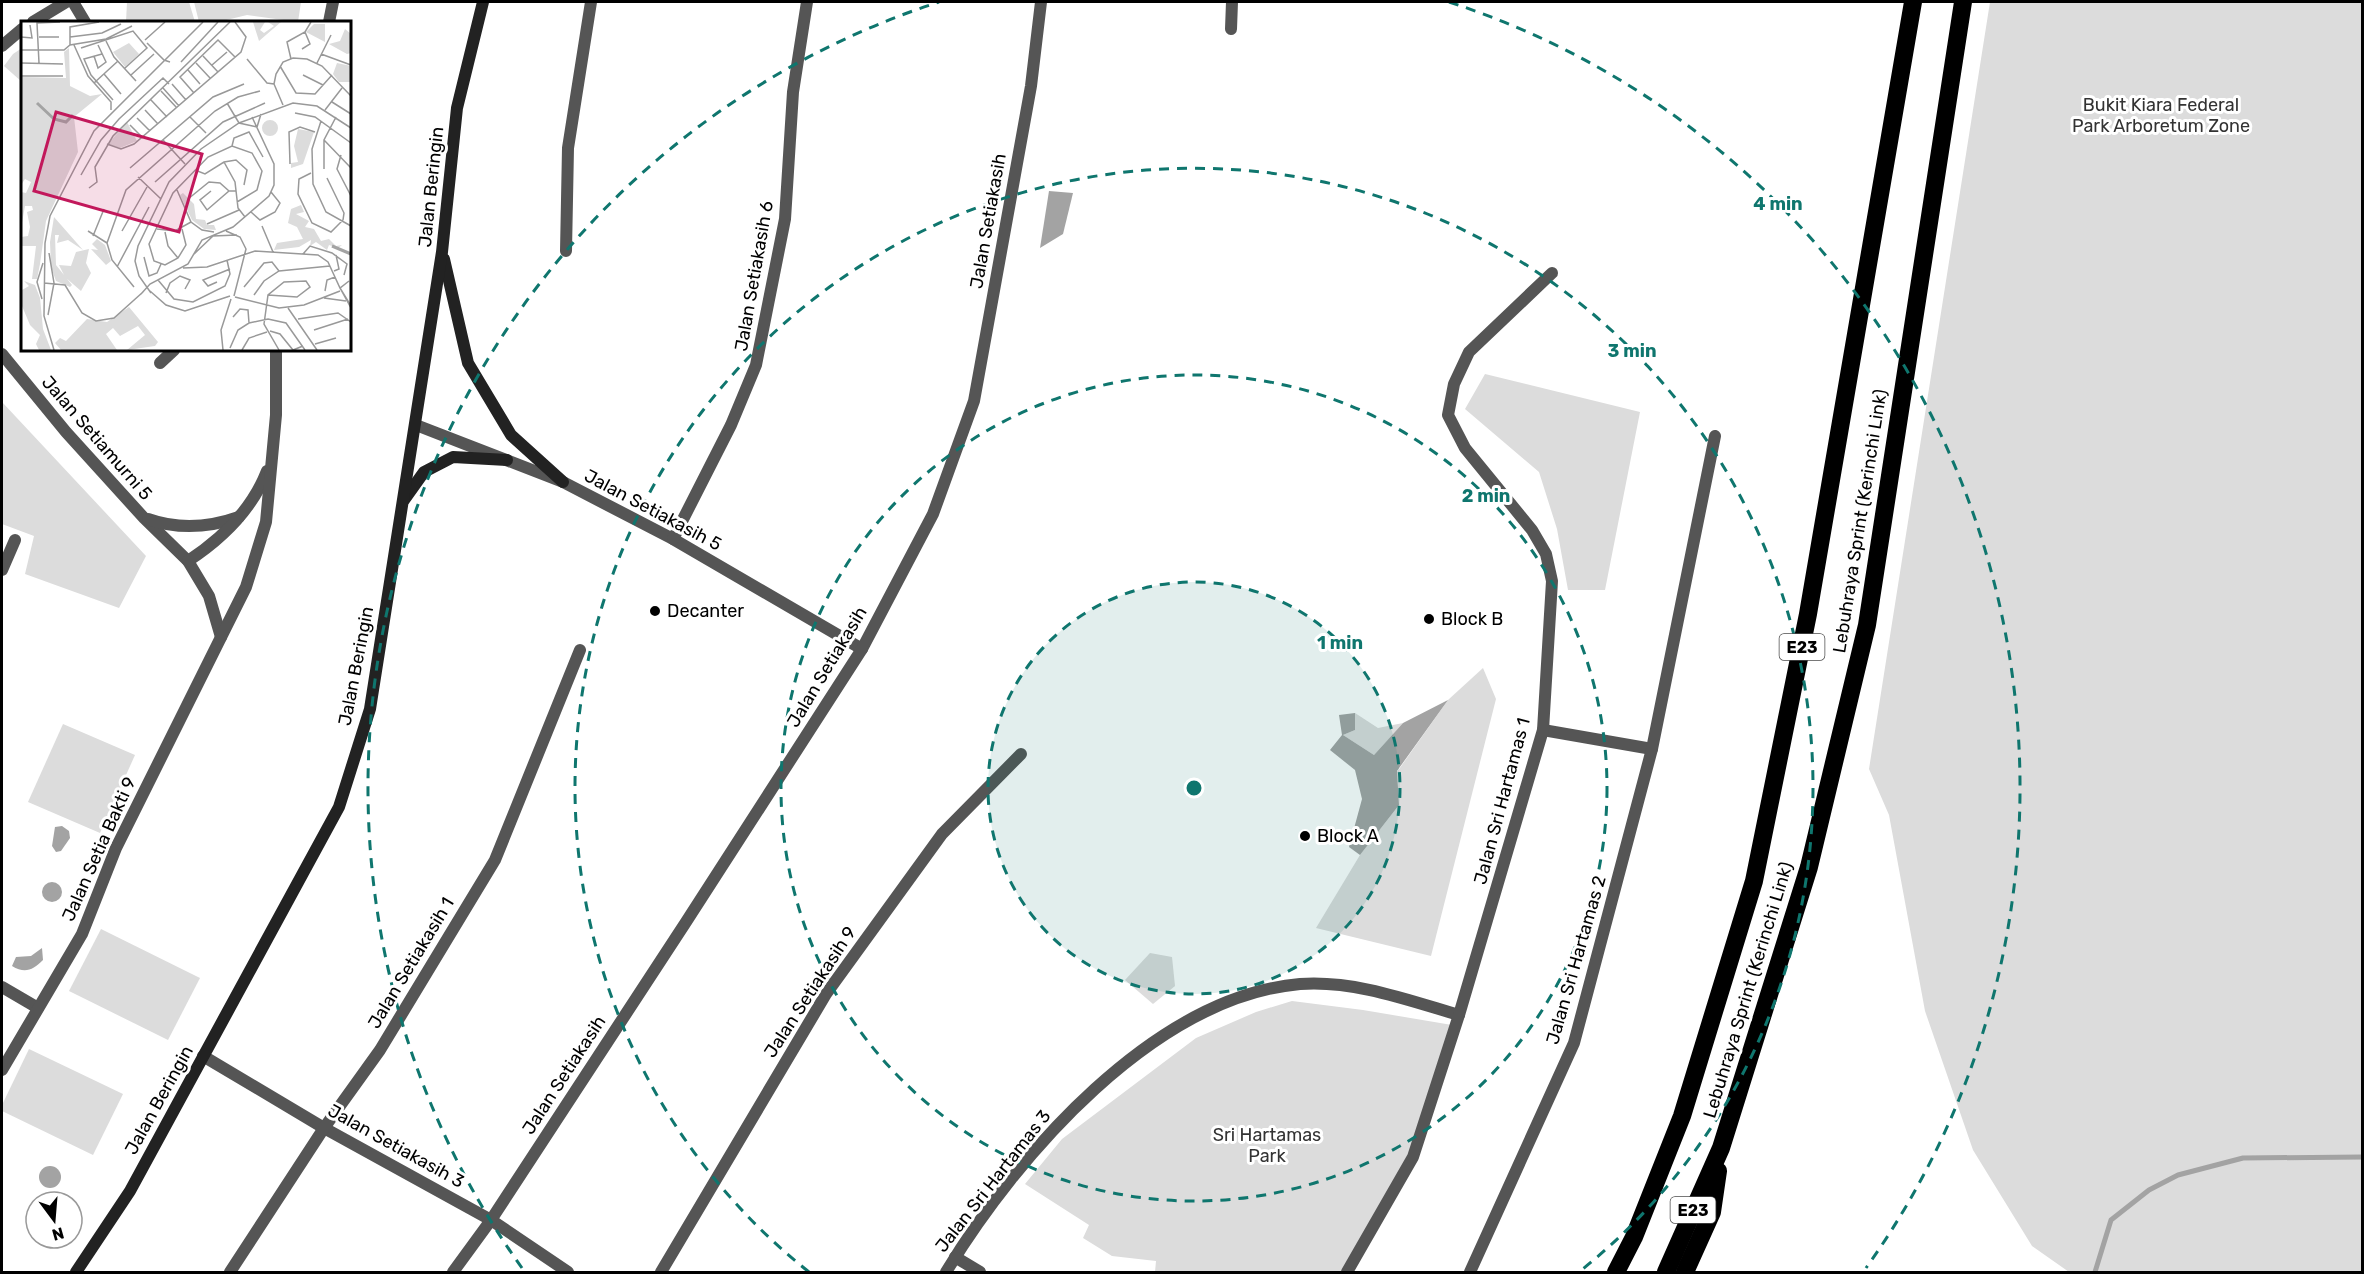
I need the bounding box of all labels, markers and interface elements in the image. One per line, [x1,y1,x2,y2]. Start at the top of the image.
inset map [21,21,351,351]
park label: Bukit Kiara Federal Park Arboretum Zone [2072,94,2250,137]
street label: Jalan Beringin [414,126,448,248]
street label: Jalan Setiakasih [965,152,1011,290]
text: 4 min [1753,193,1803,215]
street label: Jalan Setiakasih 6 [730,199,778,353]
text: 3 min [1608,340,1656,362]
street label: Jalan Setiamurni 5 [37,371,157,505]
street label: Lebuhraya Sprint (Kerinchi Link) [1828,388,1892,654]
street label: Jalan Setiakasih 5 [581,465,725,555]
text: 2 min [1462,485,1510,507]
place label: Decanter [667,600,744,622]
street label: Jalan Setiakasih [782,603,872,731]
street label: Jalan Beringin [334,604,378,728]
marker: Decanter [648,604,662,618]
place label: Block B [1441,608,1503,630]
marker: Block B [1422,612,1436,626]
text: 1 min [1317,632,1363,654]
road number: E23 [1780,634,1824,660]
street label: Jalan Sri Hartamas 1 [1469,715,1535,887]
street label: Jalan Setia Bakti 9 [57,773,141,925]
centre of rings [1184,778,1204,798]
place label: Block A [1317,825,1379,847]
marker: Block A [1298,829,1312,843]
street label: Lebuhraya Sprint (Kerinchi Link) [1698,859,1798,1121]
street label: Jalan Sri Hartamas 2 [1541,873,1611,1047]
street label: Jalan Setiakasih 1 [363,893,459,1033]
street label: Jalan Setiakasih 9 [759,922,861,1062]
street label: Jalan Setiakasih [517,1012,611,1138]
street label: Jalan Beringin [120,1042,198,1158]
street label: Jalan Setiakasih 3 [324,1099,468,1193]
street label: Jalan Sri Hartamas 3 [931,1105,1055,1257]
park label: Sri Hartamas Park [1213,1124,1321,1167]
north arrow [24,1190,84,1250]
road number: E23 [1670,1197,1716,1223]
text: N [50,1223,66,1245]

